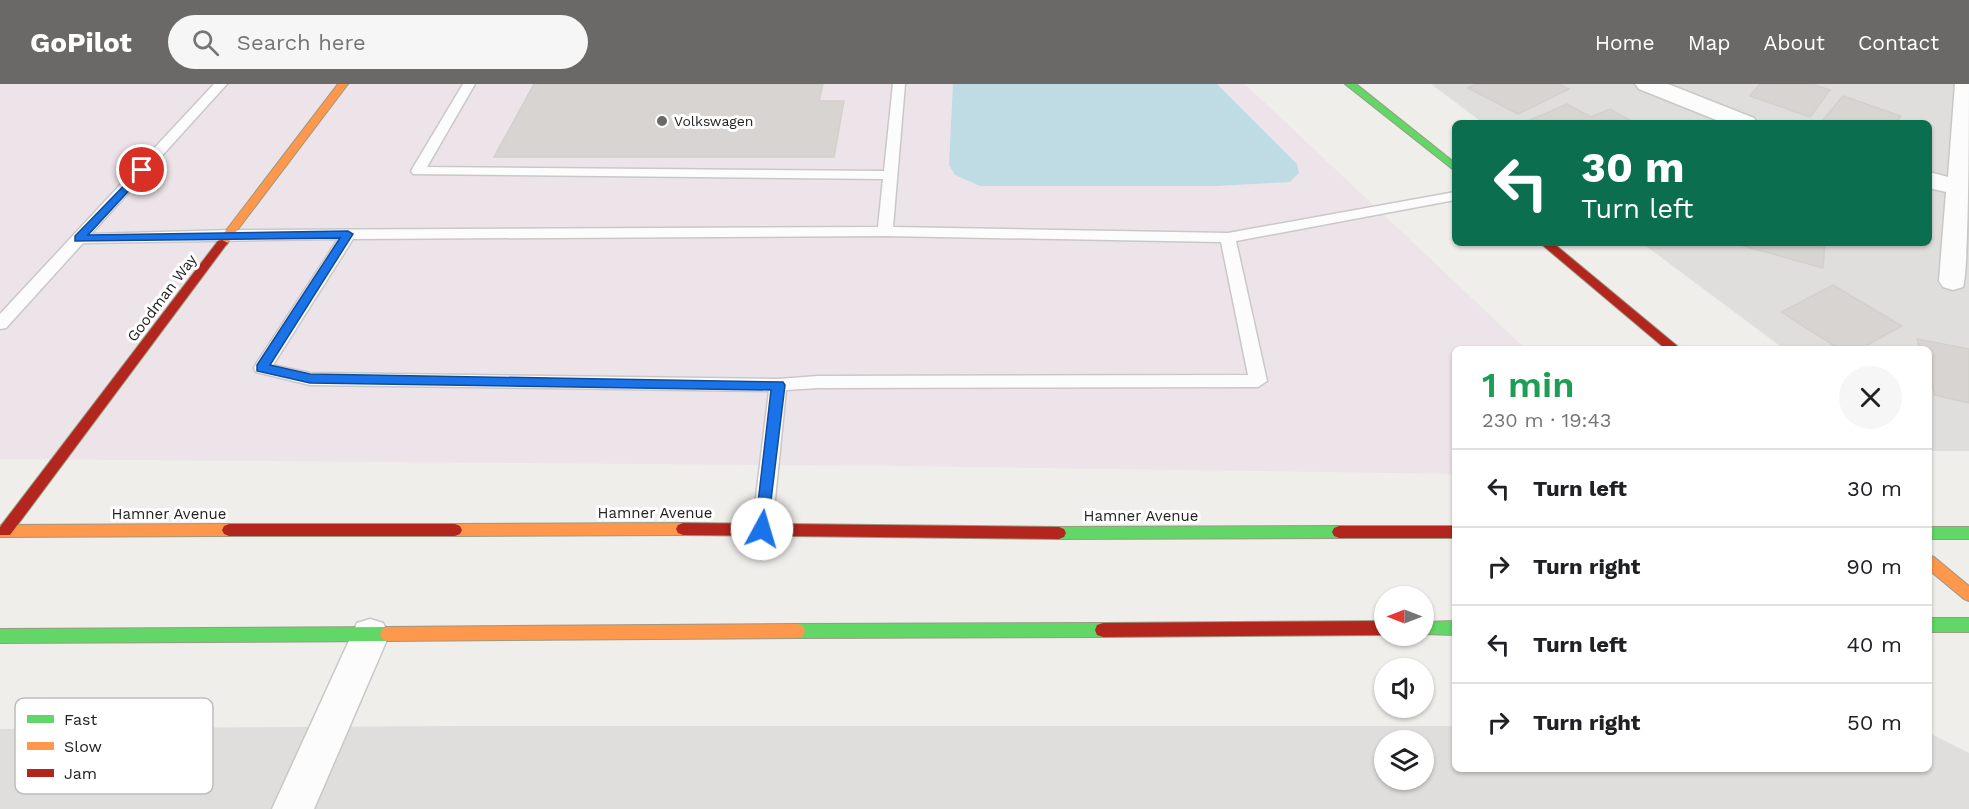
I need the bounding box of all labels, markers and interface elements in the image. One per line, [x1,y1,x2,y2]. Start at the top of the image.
search box [168,15,588,69]
text: GoPilot [30,26,132,59]
icon: search [189,26,222,59]
text: Search here [237,30,366,55]
text: Home [1595,30,1655,55]
text: Map [1688,30,1731,55]
text: About [1764,30,1825,55]
text: Contact [1858,30,1939,55]
place label: Volkswagen [674,113,754,129]
marker: Volkswagen [655,114,669,128]
text: 30 m [1581,143,1685,192]
pin [116,144,167,195]
icon: left [1482,144,1560,222]
icon: arrive [125,153,158,186]
text: Turn left [1581,193,1693,225]
street label: Goodman Way [123,251,201,345]
text: 1 min [1482,364,1574,406]
button: close [1839,366,1902,429]
text: 230 m · 19:43 [1482,408,1611,432]
icon: left [1482,472,1515,505]
text: Turn left [1533,476,1627,501]
text: 30 m [1847,476,1902,501]
position arrow [730,497,794,561]
street label: Hamner Avenue [598,504,713,522]
street label: Hamner Avenue [112,505,227,523]
street label: Hamner Avenue [1084,507,1199,525]
icon: right [1482,550,1515,583]
text: Turn right [1533,554,1640,579]
text: 90 m [1846,554,1902,579]
north arrow [1374,586,1434,646]
map controls [1374,586,1434,790]
icon: left [1482,628,1515,661]
text: Turn left [1533,632,1627,657]
text: 40 m [1846,632,1902,657]
button: sound [1374,658,1434,718]
legend [15,698,213,794]
icon: right [1482,706,1515,739]
text: Fast [64,710,97,729]
text: Turn right [1533,710,1640,735]
text: 50 m [1847,710,1902,735]
button: layers [1374,730,1434,790]
text: Slow [64,737,102,756]
text: Jam [64,764,97,783]

